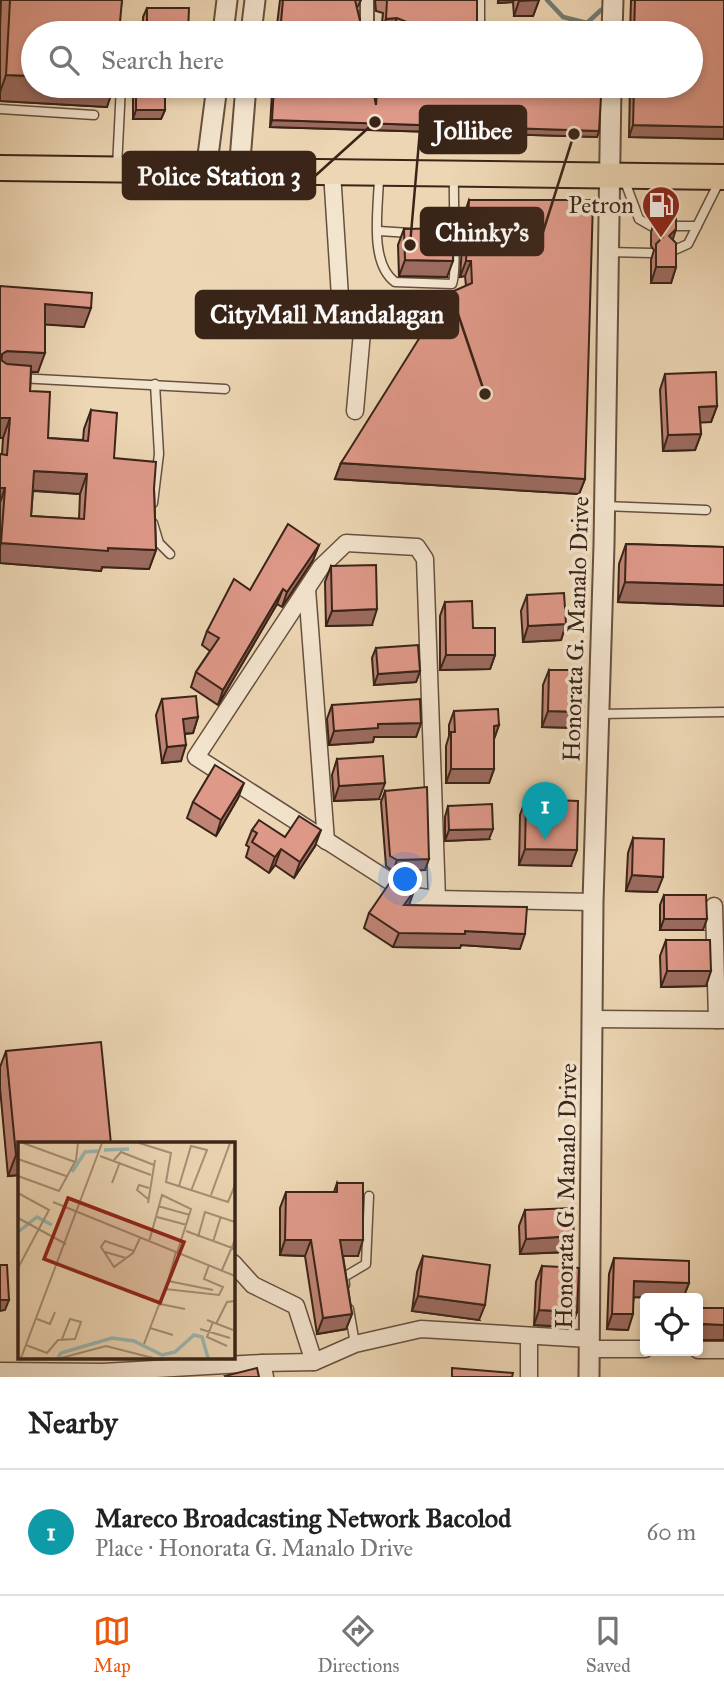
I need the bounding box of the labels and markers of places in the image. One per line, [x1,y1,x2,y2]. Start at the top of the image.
callout: Jollibee [420,106,526,153]
callout: Police Station 3 [123,152,315,199]
fuel station icon: Petron [640,184,682,239]
place label: Petron [568,190,634,220]
callout: Chinky's [421,208,543,255]
callout: CityMall Mandalagan [196,291,458,338]
pin: 1 [522,782,568,840]

